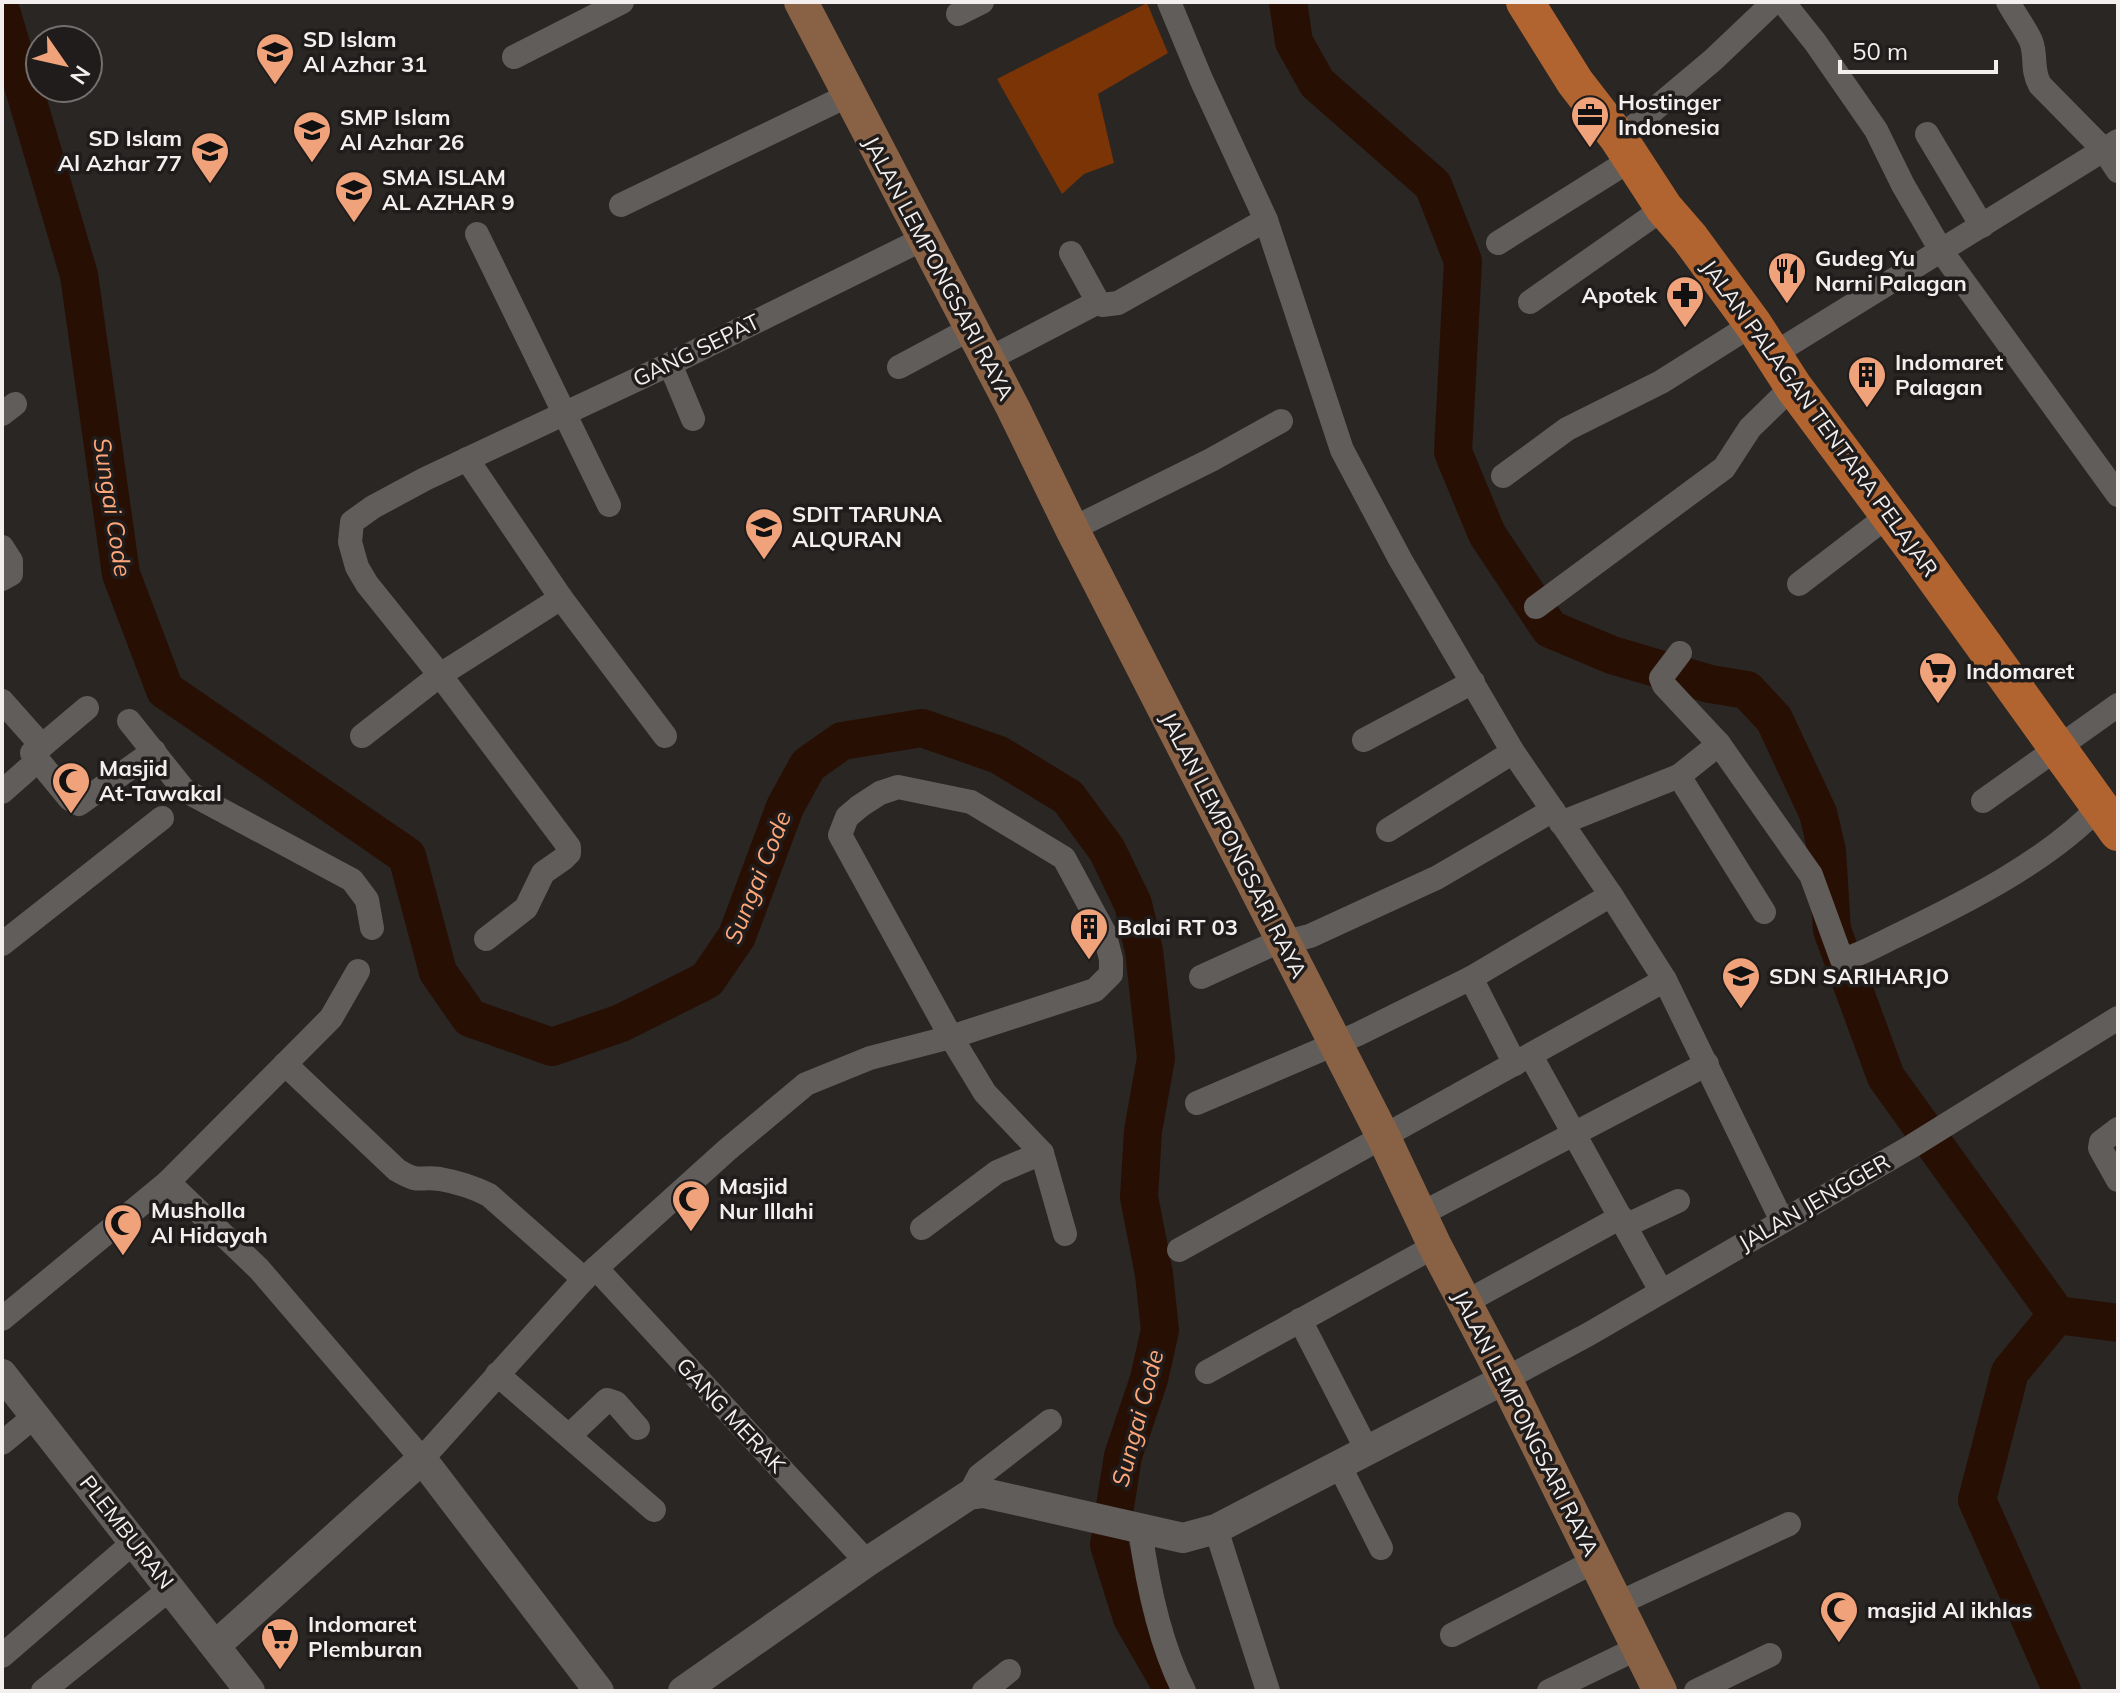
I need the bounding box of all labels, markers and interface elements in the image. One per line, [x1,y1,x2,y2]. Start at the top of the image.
north arrow [24,24,104,104]
scale bar [1840,24,1996,74]
place label: SD Islam Al Azhar 31 [303,25,427,78]
school or university icon: SD Islam Al Azhar 31 [254,31,296,86]
text: 50 m [1852,36,1908,66]
text: N [64,60,97,90]
place label: Hostinger Indonesia [1618,88,1721,141]
office icon: Hostinger Indonesia [1569,94,1611,149]
place label: SMP Islam Al Azhar 26 [340,103,464,156]
school or university icon: SMP Islam Al Azhar 26 [291,109,333,164]
place label: SD Islam Al Azhar 77 [58,124,182,177]
school or university icon: SD Islam Al Azhar 77 [189,130,231,185]
street label: JALAN LEMPONGSARI RAYA [857,131,1021,405]
place label: SMA ISLAM AL AZHAR 9 [382,163,515,216]
school or university icon: SMA ISLAM AL AZHAR 9 [333,169,375,224]
place label: Gudeg Yu Narni Palagan [1815,244,1967,297]
restaurant icon: Gudeg Yu Narni Palagan [1766,250,1808,305]
street label: JALAN PALAGAN TENTARA PELAJAR [1695,254,1945,582]
pharmacy icon: Apotek [1664,274,1706,329]
place label: Apotek [1582,281,1658,309]
street label: GANG SEPAT [628,307,764,393]
place label: Indomaret Palagan [1895,348,2003,401]
building icon: Indomaret Palagan [1846,354,1888,409]
water label: Sungai Code [87,435,139,579]
place label: SDIT TARUNA ALQURAN [792,500,943,553]
school or university icon: SDIT TARUNA ALQURAN [743,506,785,561]
supermarket icon: Indomaret [1917,650,1959,705]
place label: Indomaret [1966,657,2074,685]
street label: JALAN LEMPONGSARI RAYA [1155,707,1313,983]
place label: Masjid At-Tawakal [99,754,222,807]
mosque icon: Masjid At-Tawakal [50,760,92,815]
water label: Sungai Code [717,806,797,948]
building icon: Balai RT 03 [1068,906,1110,961]
place label: Balai RT 03 [1117,913,1238,941]
school or university icon: SDN SARIHARJO [1720,955,1762,1010]
place label: SDN SARIHARJO [1769,962,1949,990]
street label: JALAN JENGGER [1733,1147,1895,1257]
place label: Masjid Nur Illahi [719,1172,814,1225]
mosque icon: Masjid Nur Illahi [670,1178,712,1233]
place label: Musholla Al Hidayah [151,1196,268,1249]
mosque icon: Musholla Al Hidayah [102,1202,144,1257]
street label: JALAN LEMPONGSARI RAYA [1447,1285,1605,1561]
water label: Sungai Code [1104,1346,1170,1490]
street label: GANG MERAK [670,1352,792,1479]
street label: PLEMBURAN [74,1470,180,1594]
mosque icon: masjid Al ikhlas [1818,1589,1860,1644]
place label: masjid Al ikhlas [1867,1596,2032,1624]
place label: Indomaret Plemburan [308,1610,422,1663]
supermarket icon: Indomaret Plemburan [259,1616,301,1671]

